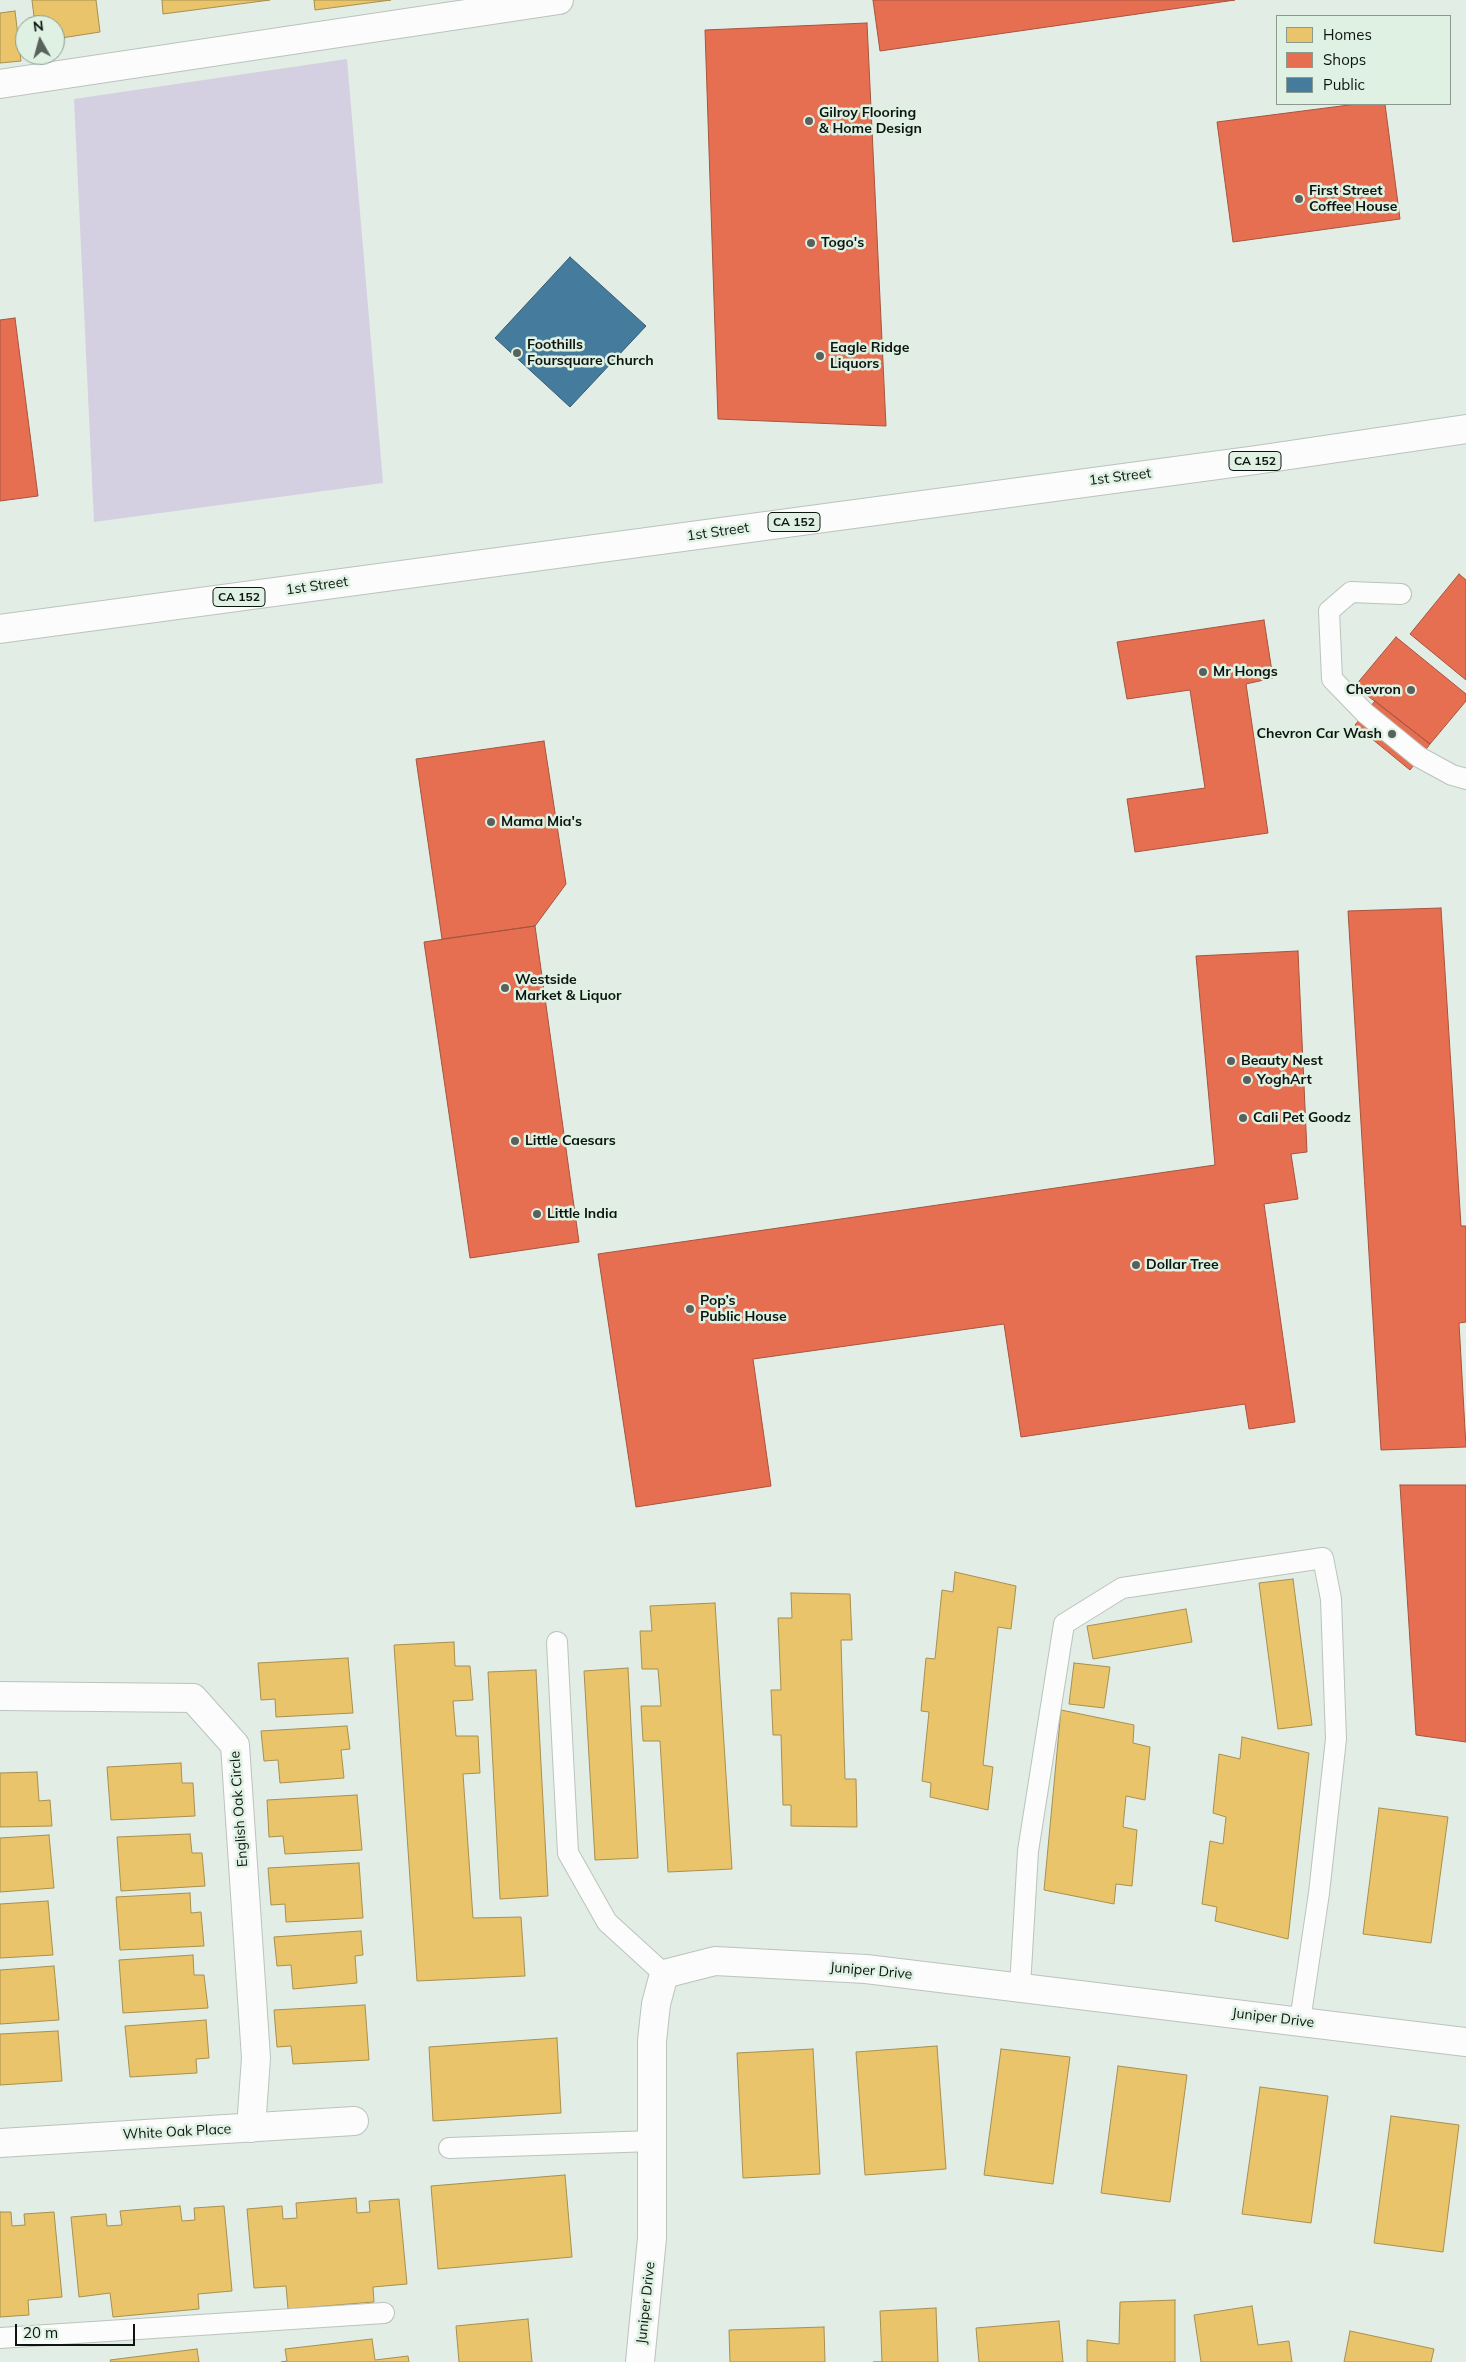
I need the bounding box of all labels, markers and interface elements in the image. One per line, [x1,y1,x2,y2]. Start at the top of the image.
north arrow [15,15,65,65]
legend [1276,15,1451,105]
text: N [32,17,45,36]
text: Homes [1323,25,1372,44]
text: Shops [1323,50,1366,69]
text: Public [1323,75,1365,94]
place label: Gilroy Flooring & Home Design [819,105,922,138]
marker: Gilroy Flooring & Home Design [803,115,815,127]
place label: First Street Coffee House [1309,183,1397,216]
marker: First Street Coffee House [1293,193,1305,205]
place label: Togo's [821,235,864,251]
marker: Togo's [805,237,817,249]
place label: Foothills Foursquare Church [527,337,654,370]
place label: Eagle Ridge Liquors [830,340,909,372]
marker: Foothills Foursquare Church [511,347,523,359]
marker: Eagle Ridge Liquors [814,350,826,362]
road number: CA 152 [1229,452,1281,471]
street label: 1st Street [1088,465,1152,489]
road number: CA 152 [768,512,820,532]
street label: 1st Street [686,519,750,545]
street label: 1st Street [285,573,349,599]
road number: CA 152 [213,588,265,606]
place label: Mr Hongs [1213,664,1278,680]
marker: Mr Hongs [1197,666,1209,678]
place label: Chevron [1346,682,1401,698]
marker: Chevron [1405,684,1417,696]
place label: Chevron Car Wash [1256,726,1382,742]
marker: Chevron Car Wash [1386,728,1398,740]
place label: Mama Mia's [501,814,582,830]
marker: Mama Mia's [485,816,497,828]
place label: Westside Market & Liquor [515,972,622,1004]
marker: Westside Market & Liquor [499,982,511,994]
place label: Beauty Nest [1241,1053,1323,1069]
marker: Beauty Nest [1225,1055,1237,1067]
place label: YoghArt [1257,1072,1312,1088]
marker: YoghArt [1241,1074,1253,1086]
place label: Cali Pet Goodz [1253,1110,1351,1126]
marker: Cali Pet Goodz [1237,1112,1249,1124]
place label: Little Caesars [525,1133,616,1149]
marker: Little Caesars [509,1135,521,1147]
place label: Little India [547,1206,617,1222]
marker: Little India [531,1208,543,1220]
place label: Dollar Tree [1146,1257,1219,1273]
marker: Dollar Tree [1130,1259,1142,1271]
place label: Pop’s Public House [700,1293,787,1325]
marker: Pop’s Public House [684,1303,696,1315]
street label: English Oak Circle [227,1750,251,1868]
street label: Juniper Drive [829,1959,913,1983]
street label: Juniper Drive [1231,2005,1315,2031]
street label: White Oak Place [122,2121,232,2143]
street label: Juniper Drive [633,2261,659,2345]
scale bar [18,2314,138,2346]
text: 20 m [23,2323,58,2342]

